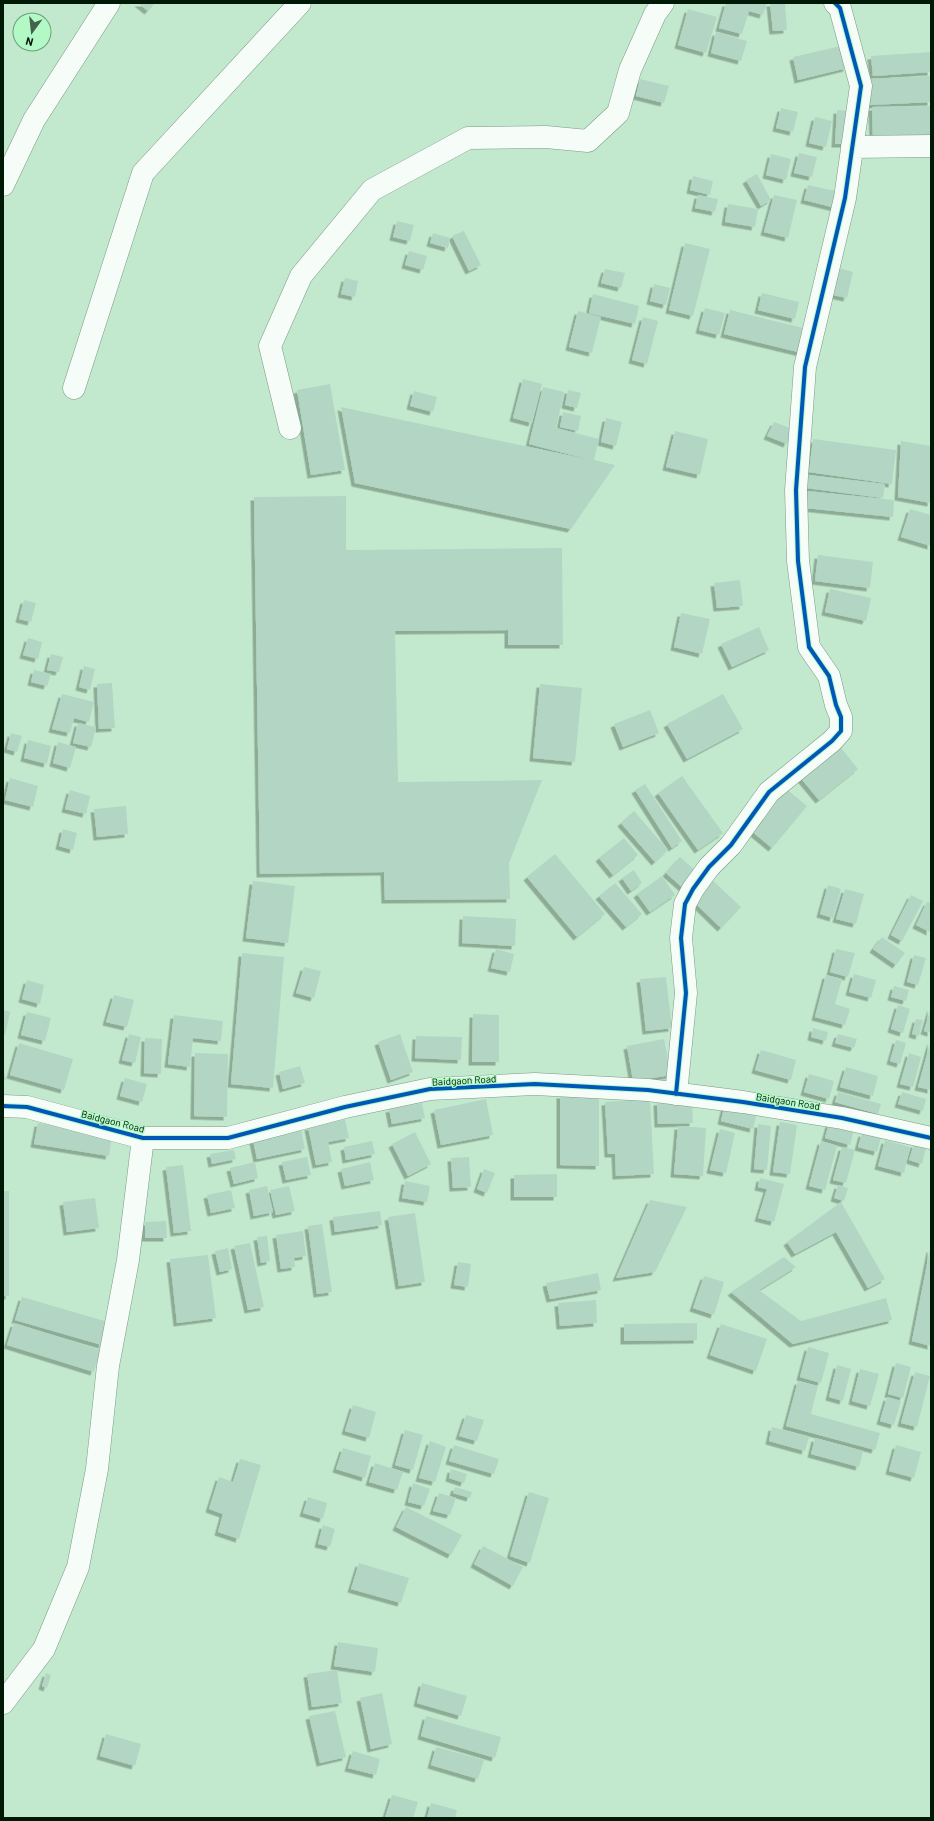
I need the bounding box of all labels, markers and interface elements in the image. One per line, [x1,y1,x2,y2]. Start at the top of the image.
north arrow [12,12,52,52]
text: N [24,35,35,49]
street label: Baidgaon Road [431,1072,497,1088]
street label: Baidgaon Road [755,1090,821,1112]
street label: Baidgaon Road [80,1107,146,1135]

